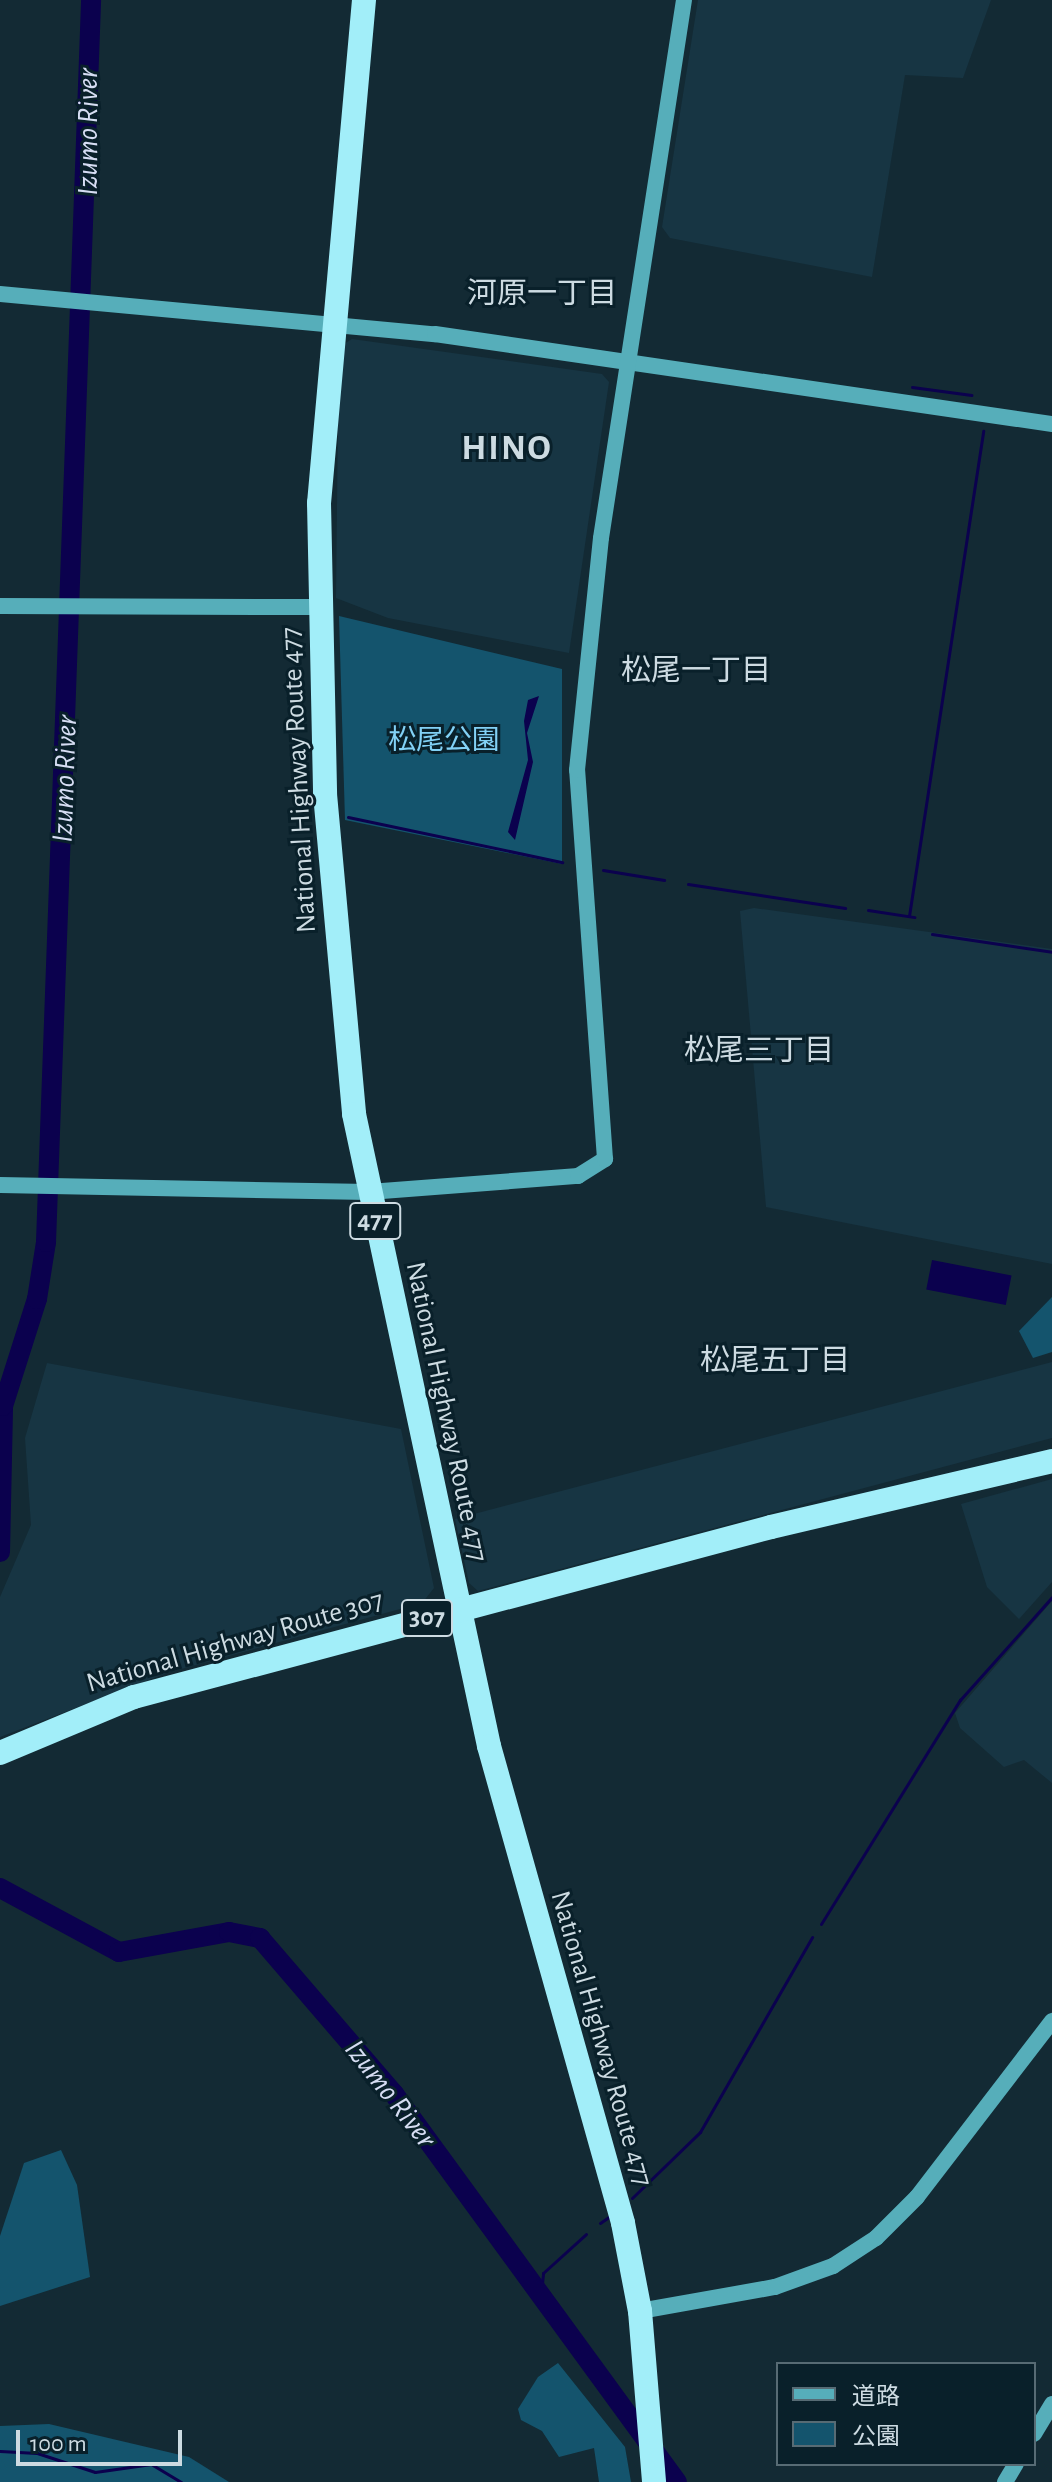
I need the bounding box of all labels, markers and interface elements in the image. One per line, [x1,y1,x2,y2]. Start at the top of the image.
water label: Izumo River [70,68,106,196]
district label: 河原一丁目 [467,276,617,312]
district label: HINO [461,427,553,471]
street label: National Highway Route 477 [274,626,324,934]
district label: 松尾一丁目 [621,653,771,689]
water label: Izumo River [45,715,85,843]
park label: 松尾公園 [388,724,500,758]
district label: 松尾三丁目 [684,1033,834,1069]
road number: 477 [349,1199,401,1243]
street label: National Highway Route 477 [398,1259,494,1565]
district label: 松尾五丁目 [700,1343,850,1379]
street label: National Highway Route 307 [83,1583,387,1701]
road number: 307 [401,1596,453,1640]
street label: National Highway Route 477 [543,1887,659,2191]
water label: Izumo River [337,2033,443,2155]
legend [776,2362,1036,2466]
text: 道路 [852,2385,900,2409]
scale bar [20,2414,186,2464]
text: 公園 [852,2425,900,2449]
text: 100 m [30,2432,87,2456]

